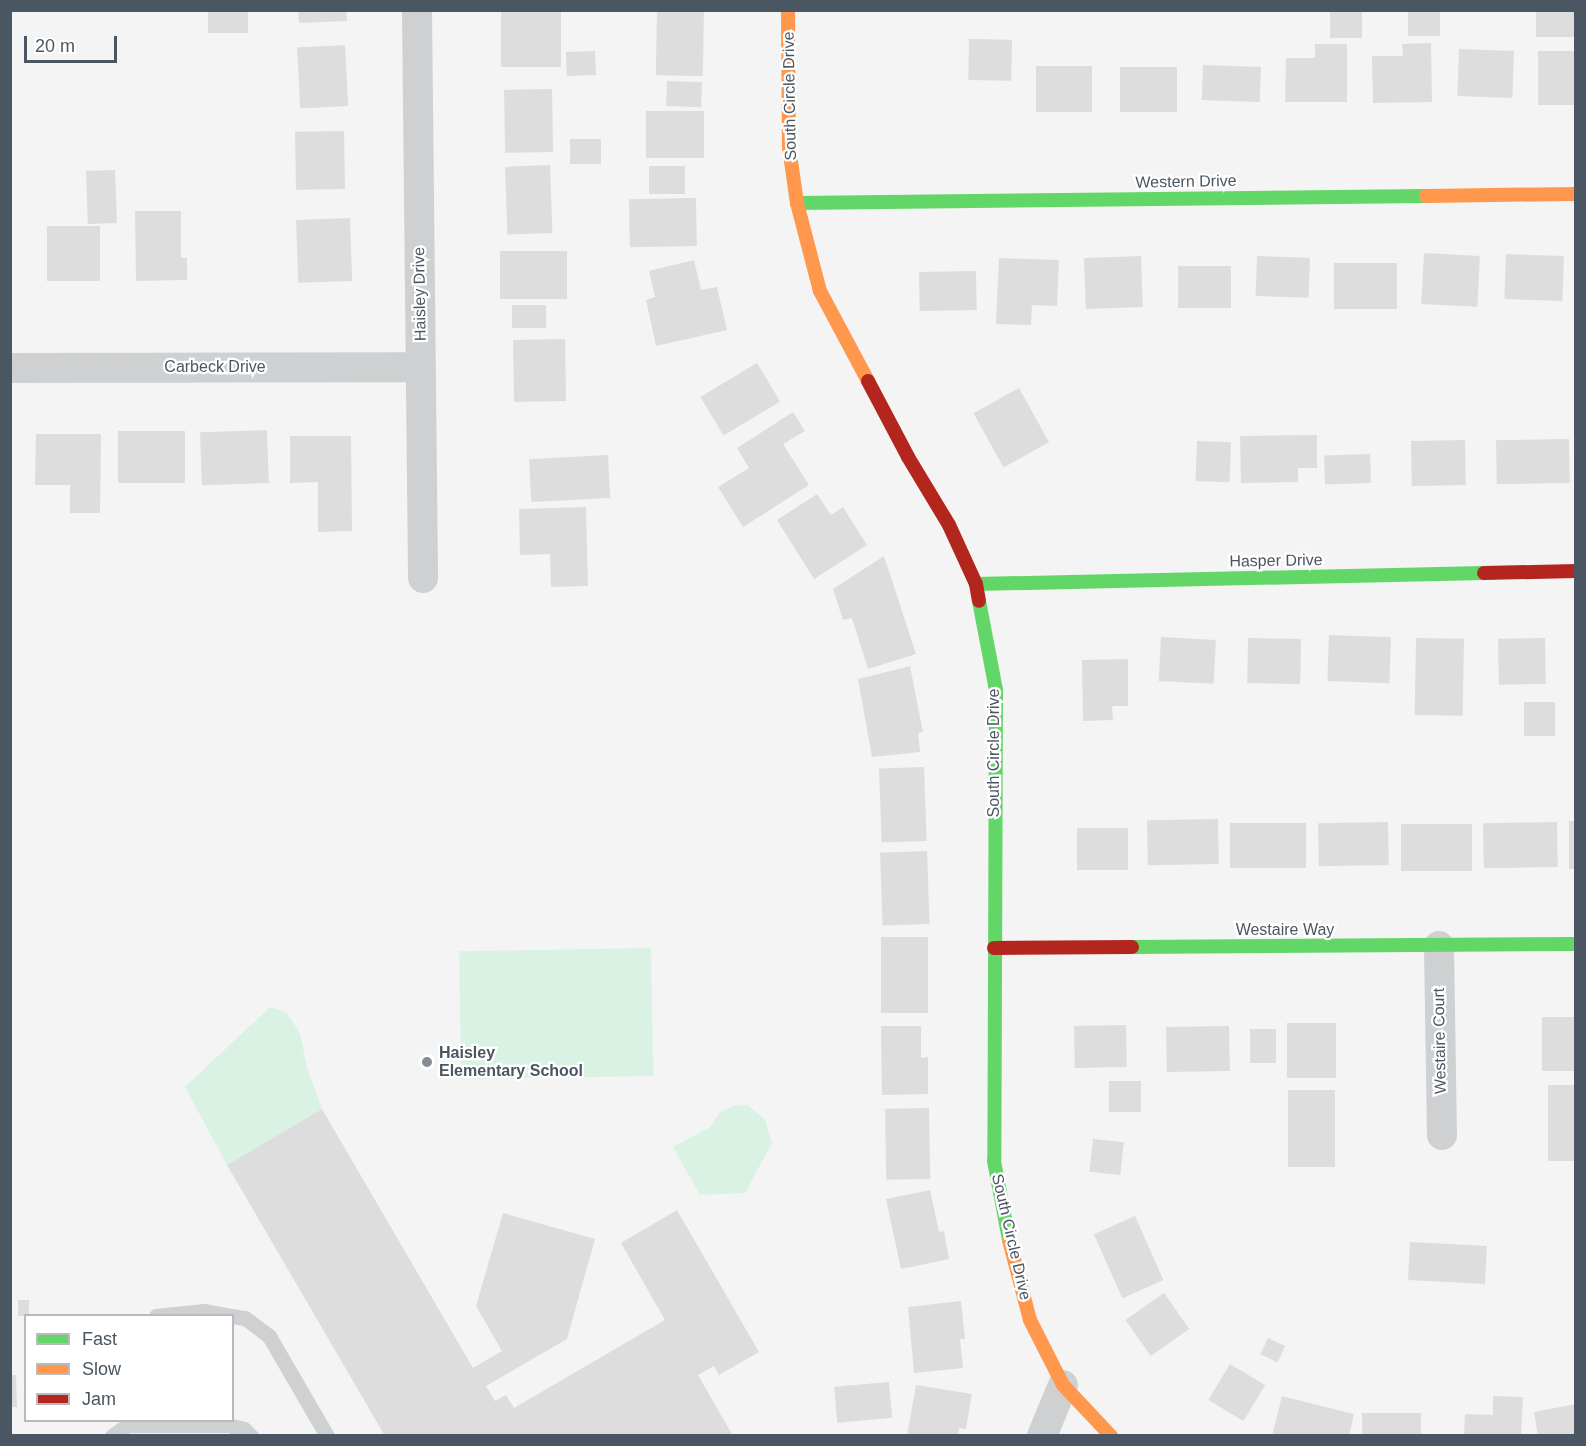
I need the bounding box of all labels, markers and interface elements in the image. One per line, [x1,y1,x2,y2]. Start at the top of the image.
scale bar [27,24,120,62]
street label: South Circle Drive [779,31,801,161]
text: 20 m [35,36,75,56]
street label: Western Drive [1135,172,1237,192]
street label: Haisley Drive [410,247,430,341]
street label: Carbeck Drive [164,357,266,377]
street label: Hasper Drive [1229,551,1323,571]
street label: South Circle Drive [984,689,1004,817]
street label: Westaire Way [1236,920,1334,940]
street label: Westaire Court [1429,988,1451,1094]
place label: Haisley Elementary School [439,1043,583,1081]
marker: Haisley Elementary School [420,1055,434,1069]
street label: South Circle Drive [987,1172,1035,1302]
legend [24,1314,234,1422]
text: Fast [82,1329,117,1349]
text: Slow [82,1359,121,1379]
text: Jam [82,1389,116,1409]

